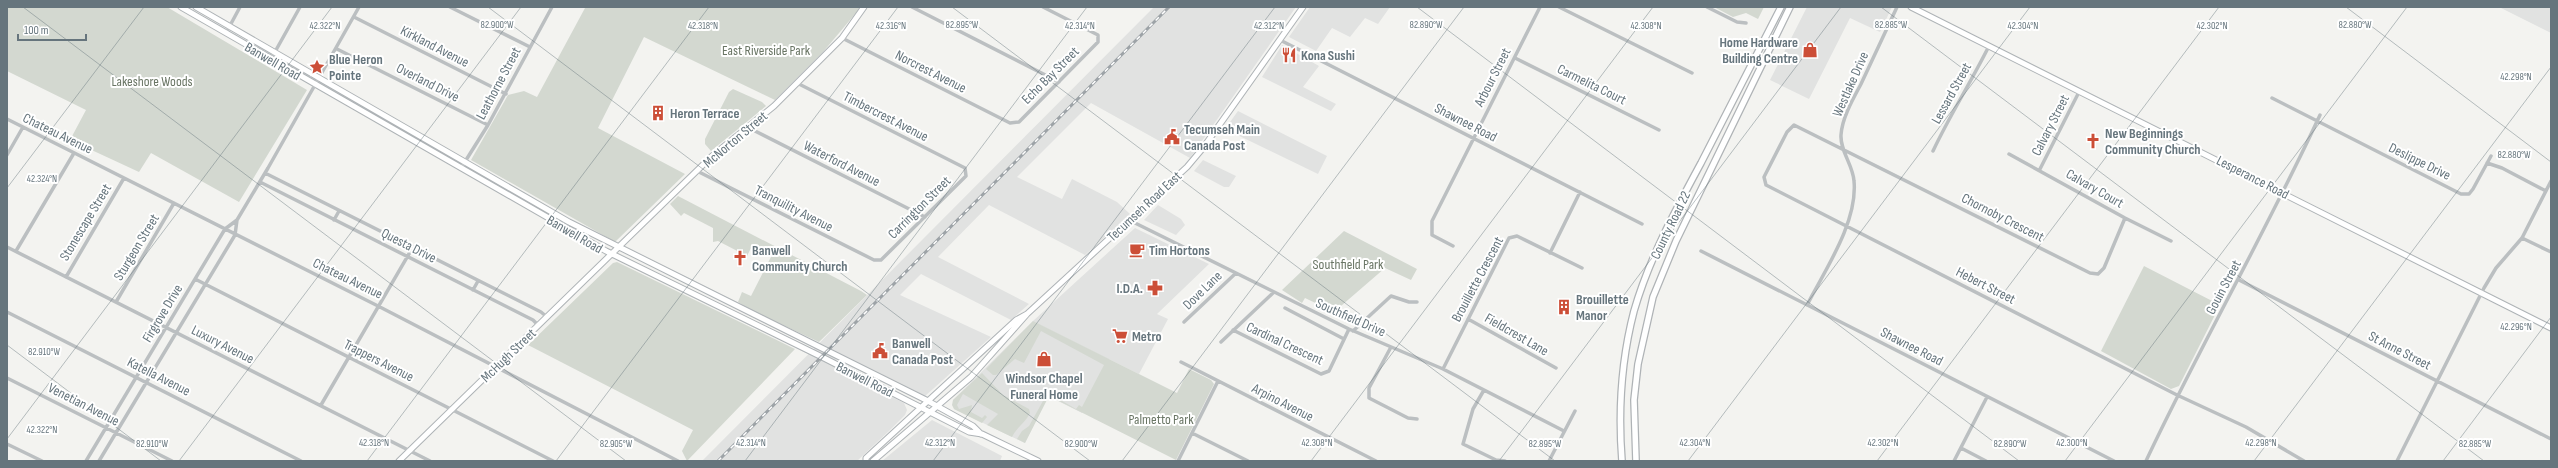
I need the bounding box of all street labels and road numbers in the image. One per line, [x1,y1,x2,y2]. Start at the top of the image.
street label: Kirkland Avenue [398,22,472,71]
street label: Banwell Road [242,39,304,84]
street label: Echo Bay Street [1018,43,1083,108]
street label: Leathorne Street [472,44,525,122]
street label: Arbour Street [1470,45,1514,110]
street label: Norcrest Avenue [892,46,969,97]
street label: Westlake Drive [1829,49,1872,119]
street label: Overland Drive [393,59,462,106]
street label: Carmelita Court [1554,60,1629,108]
street label: Lessard Street [1928,60,1975,127]
street label: Timbercrest Avenue [840,88,931,145]
street label: Calvary Street [2028,92,2073,159]
street label: Shawnee Road [1432,99,1500,146]
street label: McNorton Street [700,108,771,171]
street label: Chateau Avenue [20,109,96,158]
street label: Waterford Avenue [801,137,883,190]
street label: Deslippe Drive [2386,139,2454,184]
street label: Lesperance Road [2214,152,2292,203]
street label: Calvary Court [2063,165,2127,212]
street label: Tecumseh Road East [1104,168,1185,245]
street label: Carrington Street [884,172,954,242]
street label: Stonescape Street [56,181,115,264]
street label: Tranquility Avenue [752,181,836,235]
street label: County Road 22 [1647,188,1694,262]
street label: Chornoby Crescent [1959,189,2047,246]
street label: Sturgeon Street [110,211,163,284]
street label: Banwell Road [544,212,606,257]
street label: Questa Drive [378,224,439,267]
street label: Brouillette Crescent [1448,234,1507,325]
street label: Chateau Avenue [310,254,386,303]
street label: Gouin Street [2202,257,2245,317]
street label: Hebert Street [1953,263,2018,308]
street label: Dove Lane [1179,268,1225,313]
street label: Firgrove Drive [139,281,186,345]
street label: Southfield Drive [1313,294,1388,340]
street label: Fieldcrest Lane [1482,309,1552,360]
street label: Cardinal Crescent [1244,318,1326,369]
street label: Luxury Avenue [189,321,257,367]
street label: Shawnee Road [1878,323,1946,370]
street label: McHugh Street [477,325,540,386]
street label: St Anne Street [2366,327,2434,373]
street label: Trappers Avenue [341,336,417,385]
street label: Katella Avenue [124,353,193,400]
street label: Banwell Road [833,358,896,401]
street label: Venetian Avenue [45,379,122,430]
street label: Arpino Avenue [1248,379,1316,425]

